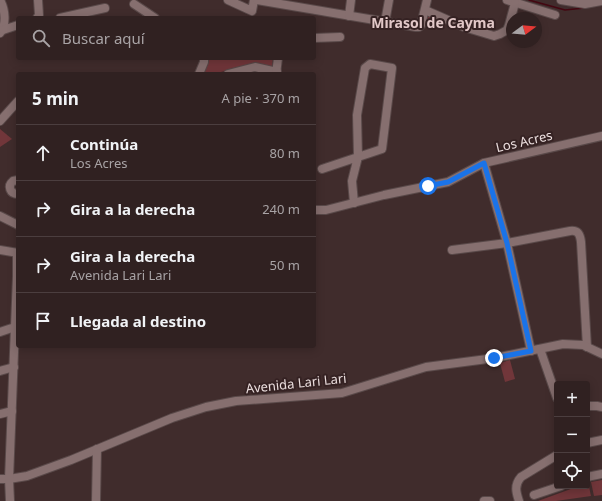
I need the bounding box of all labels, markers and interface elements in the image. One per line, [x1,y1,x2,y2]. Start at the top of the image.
north arrow [506,12,542,48]
district label: Mirasol de Cayma [371,13,495,32]
search box [16,16,316,60]
icon: search [30,27,52,49]
text: Buscar aquí [62,28,145,48]
text: 5 min [32,87,79,110]
text: A pie · 370 m [222,89,300,107]
street label: Los Acres [494,126,554,156]
text: Continúa [70,134,138,154]
icon: ahead [32,142,54,164]
text: 80 m [270,144,300,162]
text: Los Acres [70,154,128,172]
route start [419,177,437,195]
icon: right [32,198,54,220]
text: Gira a la derecha [70,199,195,219]
text: 240 m [262,200,300,218]
text: Gira a la derecha [70,246,195,266]
icon: right [32,254,54,276]
text: 50 m [270,256,300,274]
text: Avenida Lari Lari [70,266,171,284]
icon: arrive [32,310,54,332]
text: Llegada al destino [70,311,206,331]
route end [485,349,503,367]
street label: Avenida Lari Lari [245,369,347,397]
map controls [554,381,590,489]
button: + [554,381,590,417]
button: − [554,417,590,453]
button: locate [554,453,590,489]

